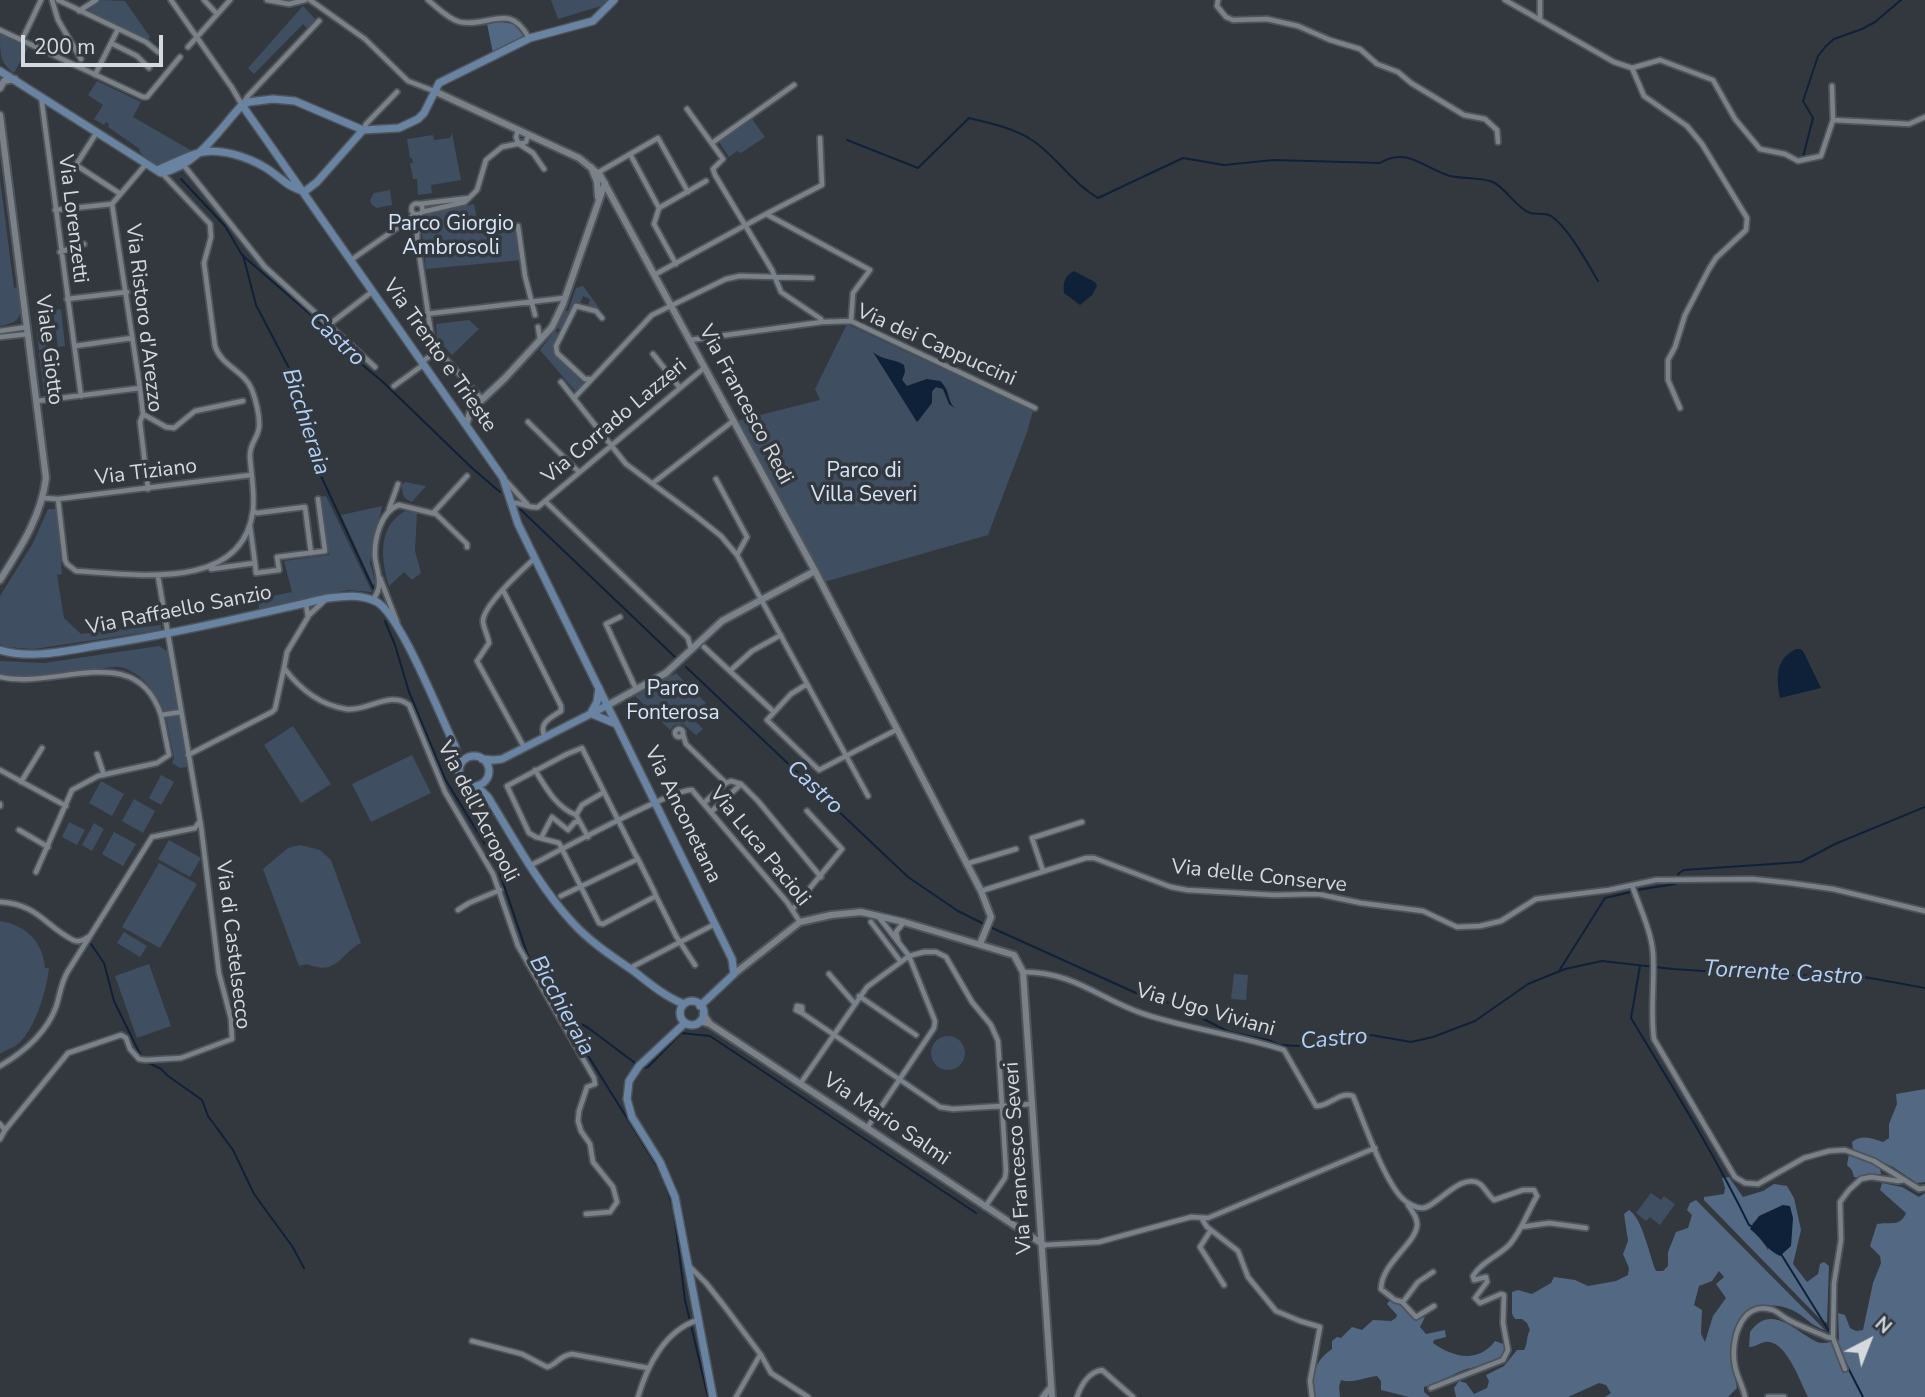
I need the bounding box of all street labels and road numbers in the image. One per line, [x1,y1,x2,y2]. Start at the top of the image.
street label: Via Lorenzetti [52,153,92,285]
street label: Via Ristoro d'Arezzo [119,222,167,414]
street label: Via Trento e Trieste [377,275,501,437]
street label: Viale Giotto [29,293,67,407]
street label: Via dei Cappuccini [852,300,1020,392]
street label: Via Francesco Redi [692,321,798,489]
street label: Via Corrado Lazzeri [537,354,693,490]
street label: Via Tiziano [93,454,199,492]
street label: Via Raffaello Sanzio [84,581,274,641]
street label: Via dell'Acropoli [431,737,523,887]
street label: Via Anconetana [638,743,726,887]
street label: Via Luca Pacioli [703,782,815,912]
street label: Via delle Conserve [1170,855,1348,899]
street label: Via di Castelsecco [209,859,255,1031]
street label: Via Ugo Viviani [1133,979,1277,1043]
street label: Via Francesco Severi [1000,1061,1038,1255]
street label: Via Mario Salmi [818,1068,954,1172]

